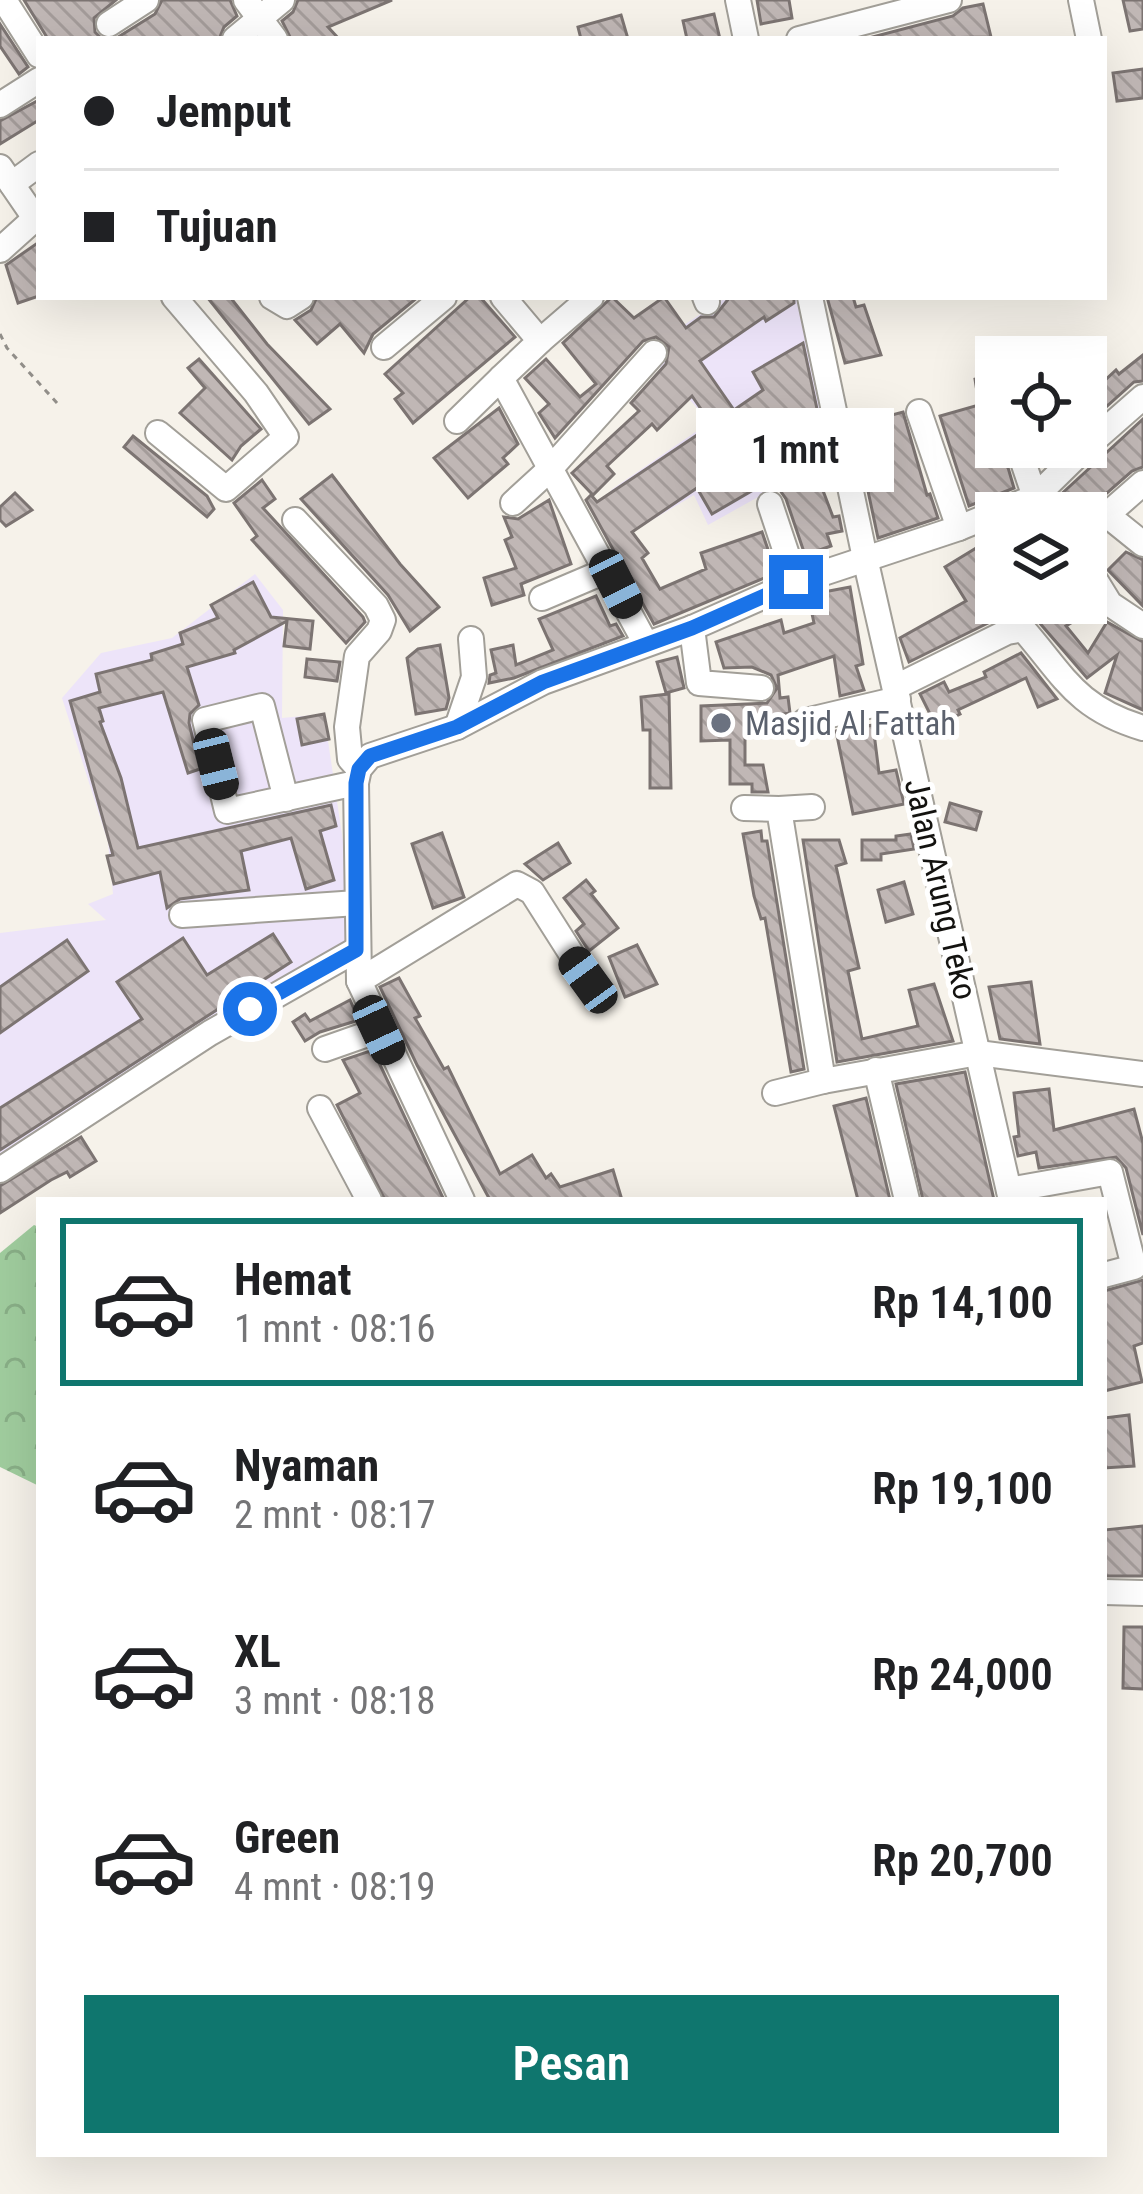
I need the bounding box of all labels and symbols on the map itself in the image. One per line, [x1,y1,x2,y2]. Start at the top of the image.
callout: 1 mnt [697,408,895,492]
car [584,544,648,624]
route end [769,555,823,609]
place label: Masjid Al Fattah [745,704,956,743]
marker: Masjid Al Fattah [708,710,734,736]
car [190,725,242,803]
street label: Jalan Arung Teko [897,775,985,1003]
car [552,940,624,1020]
route start [223,982,277,1036]
car [347,990,411,1070]

